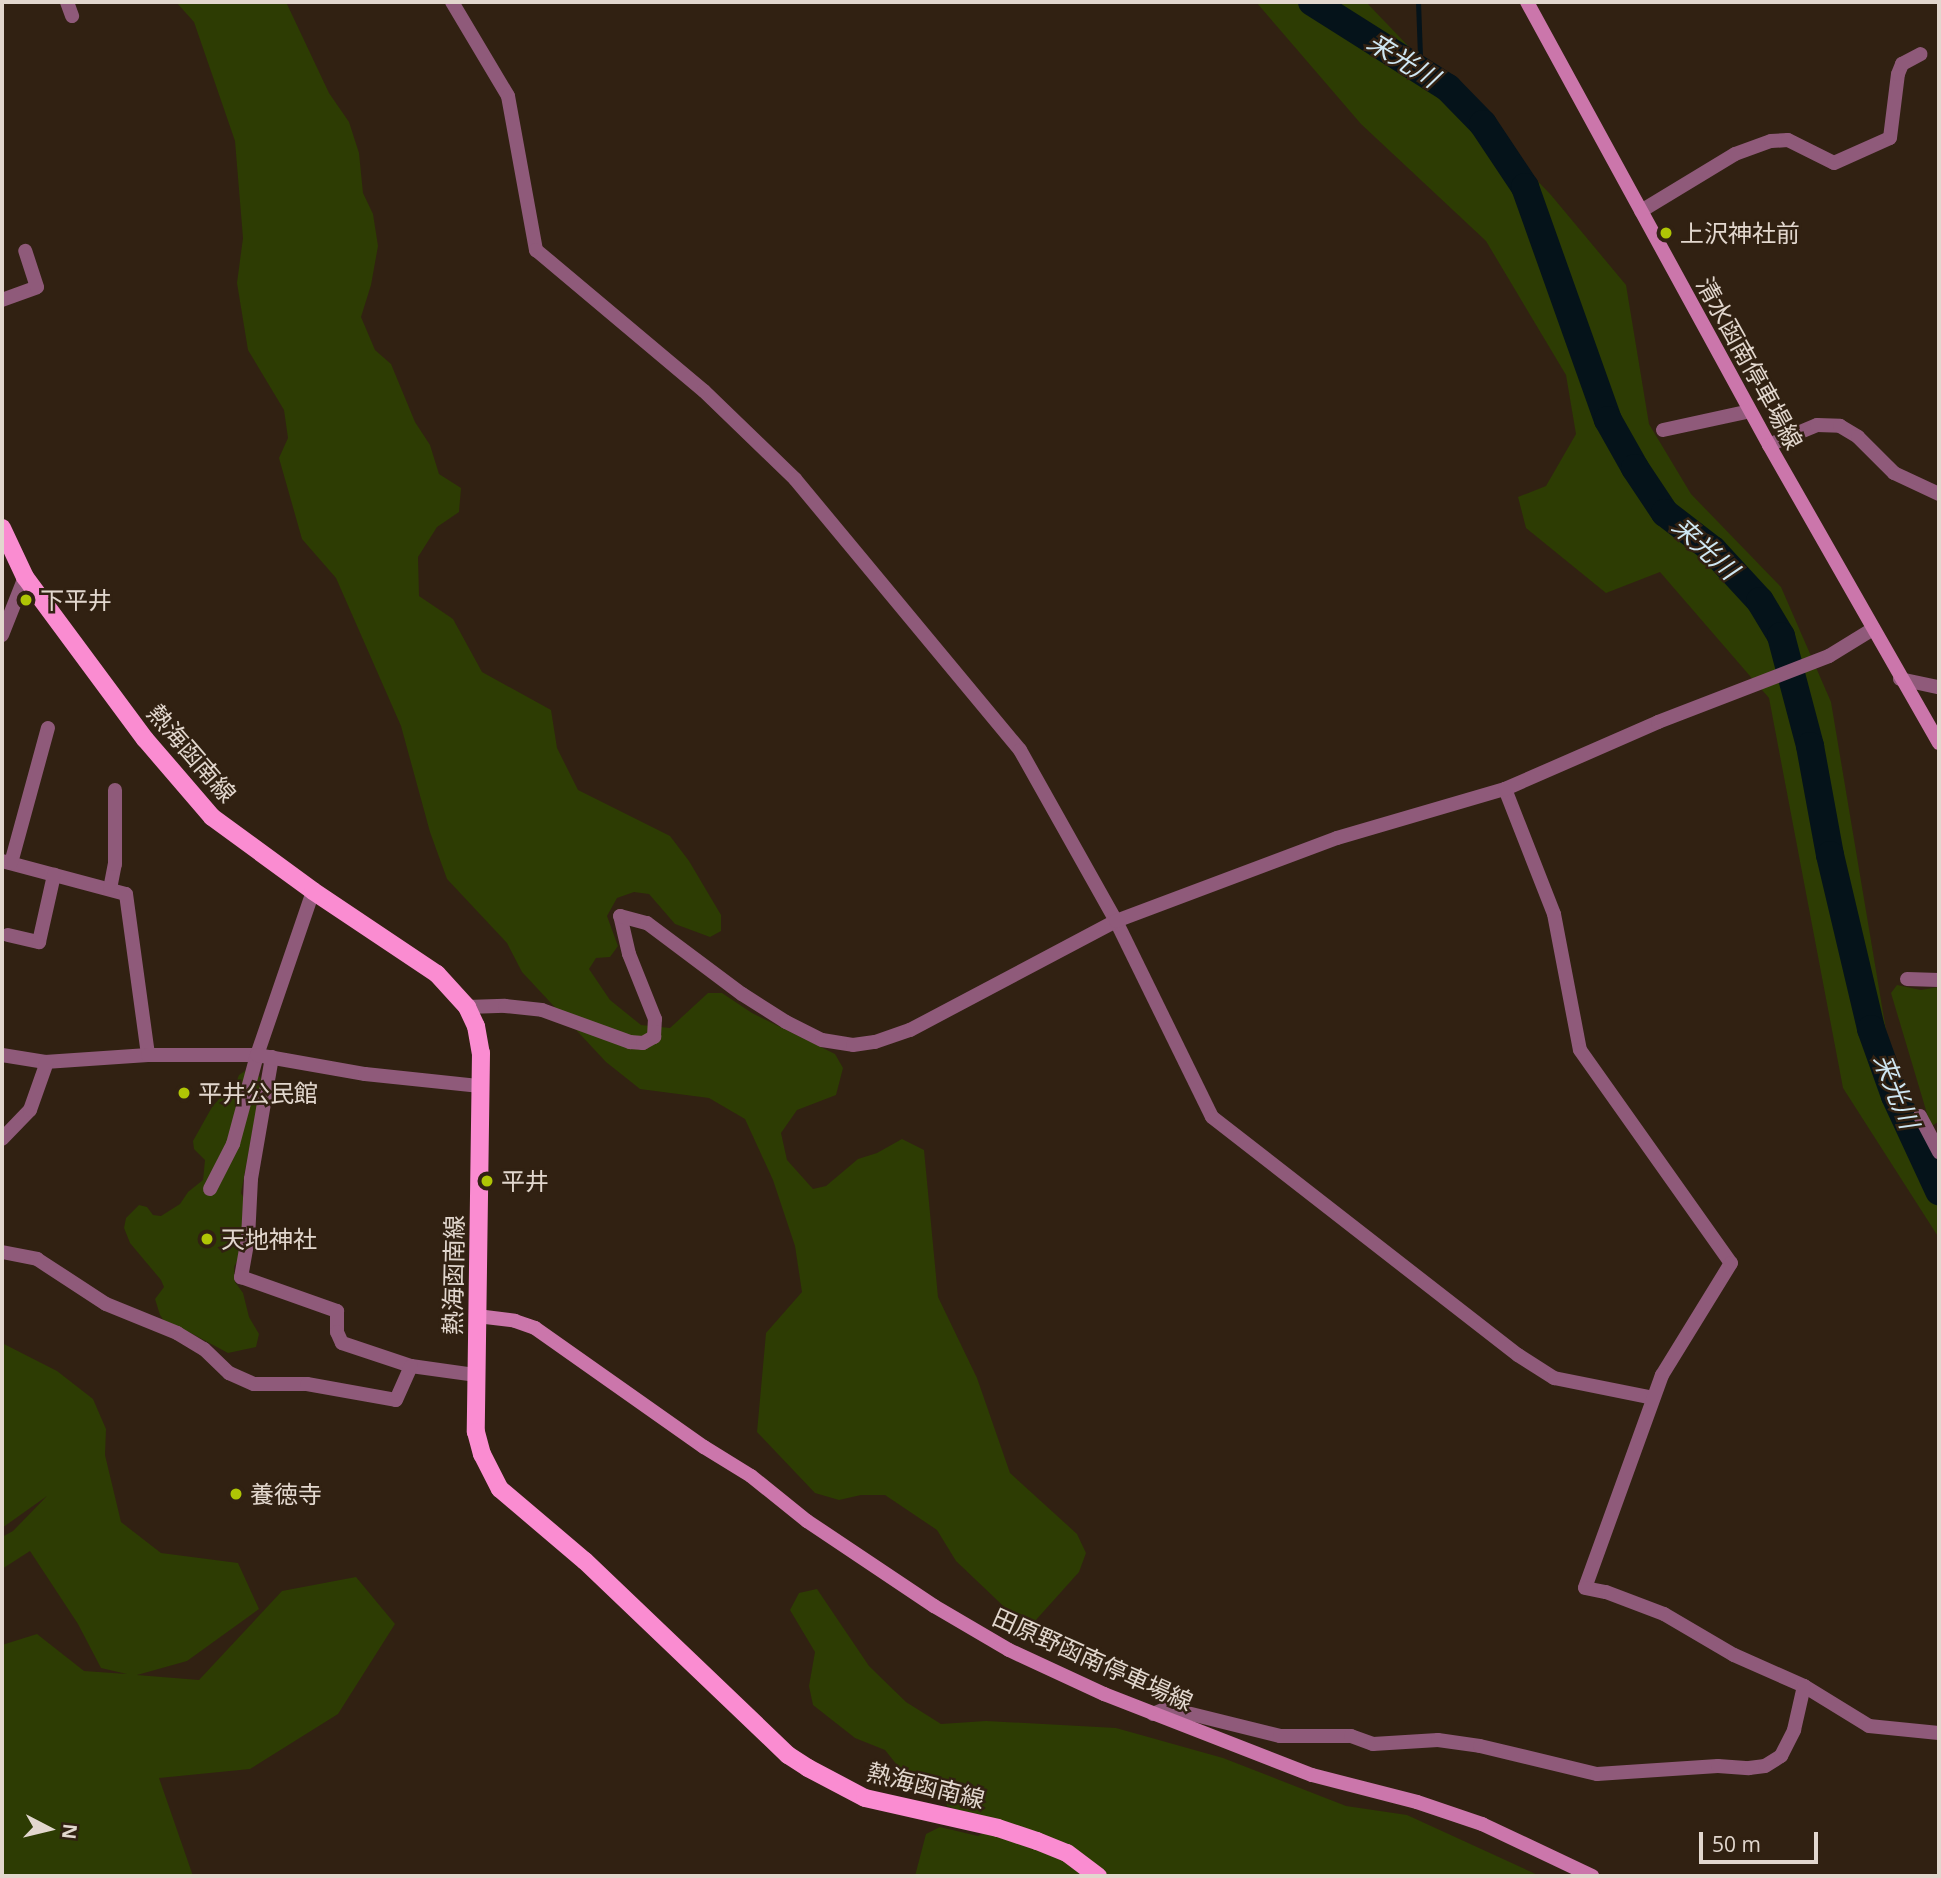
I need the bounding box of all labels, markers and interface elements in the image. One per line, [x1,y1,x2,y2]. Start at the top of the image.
water label: 来光川 [1362,26,1444,94]
place label: 上沢神社前 [1680,219,1800,247]
marker: 上沢神社前 [1658,225,1674,241]
street label: 清水函南停車場線 [1691,272,1809,454]
water label: 来光川 [1666,510,1744,586]
place label: 下平井 [40,586,112,614]
marker: 下平井 [18,592,34,608]
street label: 熱海函南線 [142,698,242,808]
water label: 来光川 [1867,1049,1925,1133]
place label: 平井公民館 [198,1079,318,1107]
marker: 平井公民館 [176,1085,192,1101]
place label: 平井 [501,1167,549,1195]
marker: 平井 [479,1173,495,1189]
street label: 熱海函南線 [438,1215,468,1335]
place label: 天地神社 [221,1225,317,1253]
marker: 天地神社 [199,1231,215,1247]
place label: 養徳寺 [250,1480,322,1508]
marker: 養徳寺 [228,1486,244,1502]
street label: 田原野函南停車場線 [988,1602,1198,1716]
street label: 熱海函南線 [864,1757,988,1813]
north arrow [14,1794,84,1864]
scale bar [1703,1818,1822,1862]
text: N [56,1822,84,1841]
text: 50 m [1712,1830,1761,1858]

